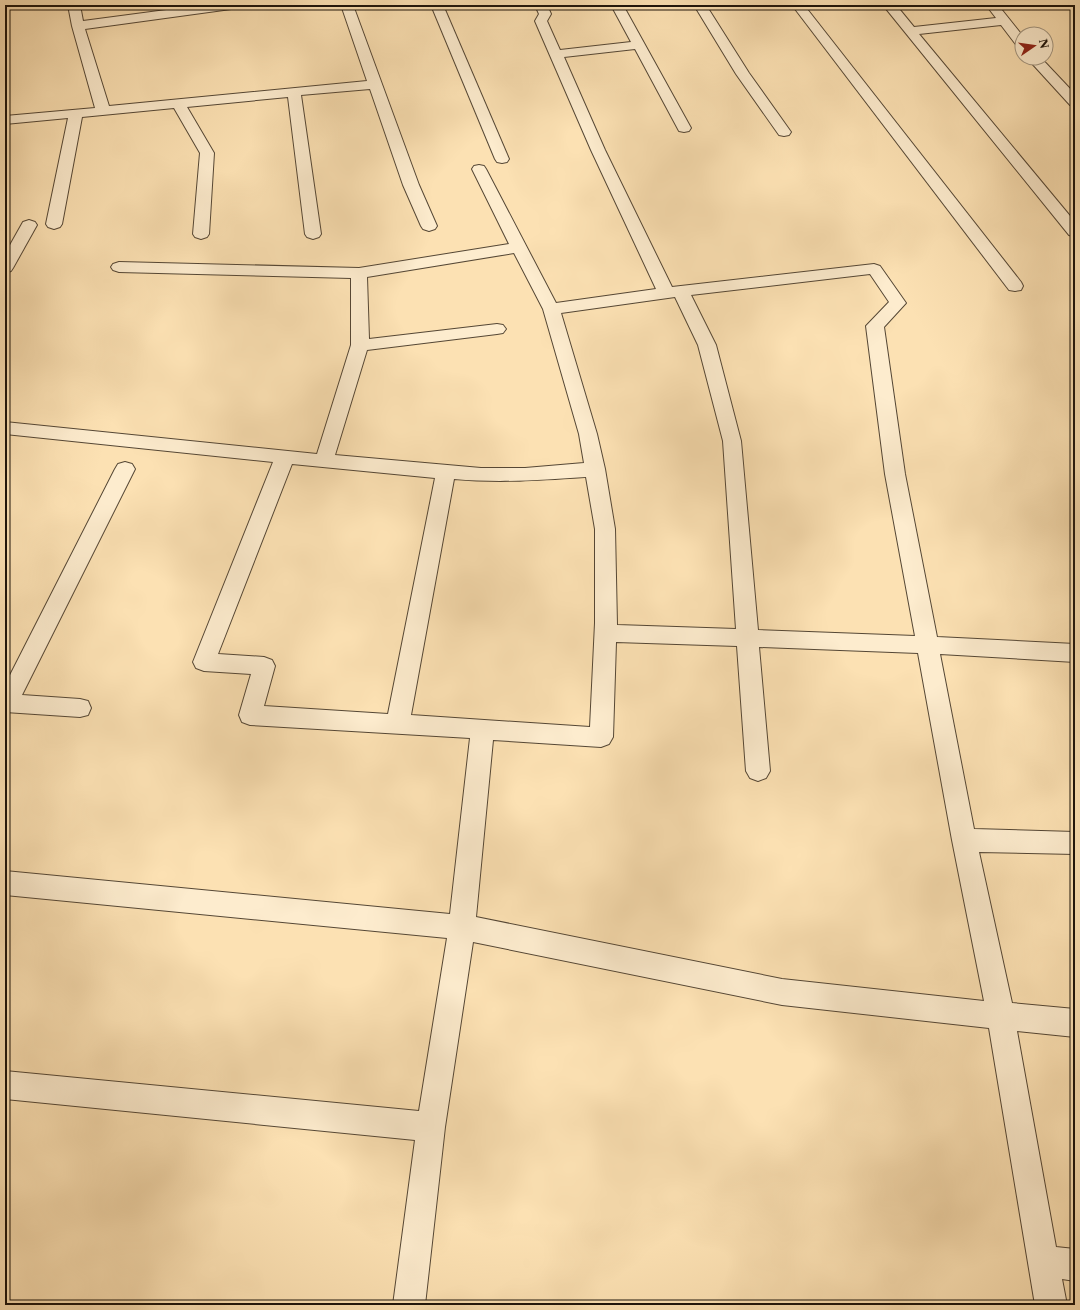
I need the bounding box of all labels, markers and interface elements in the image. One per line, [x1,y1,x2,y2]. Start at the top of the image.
north arrow [1014,26,1054,66]
text: N [1036,38,1052,50]

